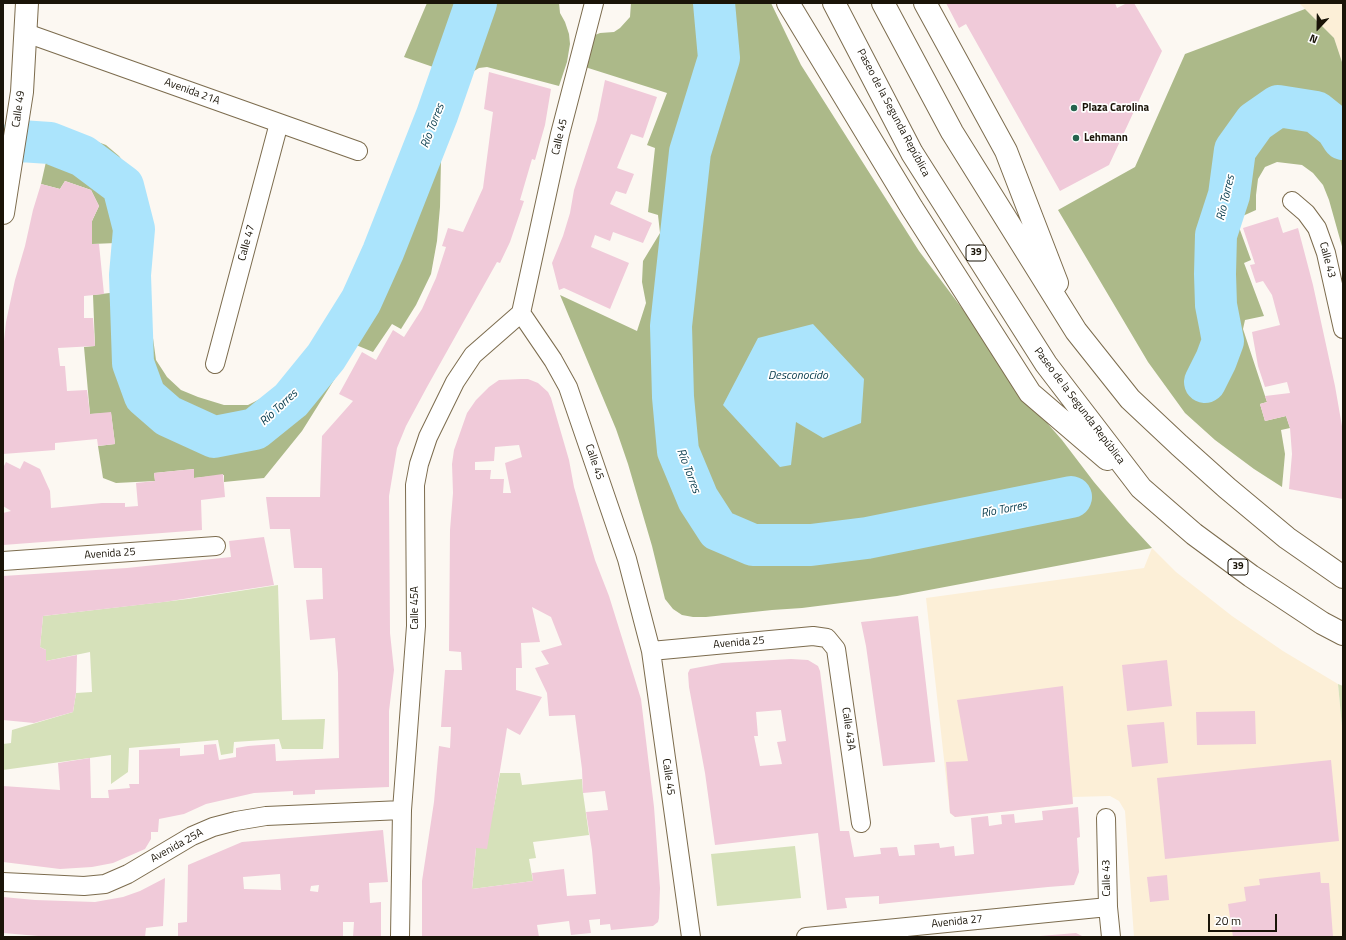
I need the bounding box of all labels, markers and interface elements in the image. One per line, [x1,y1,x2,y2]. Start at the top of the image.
north arrow [1298,8,1338,48]
text: N [1307,30,1320,48]
street label: Paseo de la Segunda República [854,47,932,179]
street label: Avenida 21A [162,76,222,108]
street label: Calle 49 [10,90,28,128]
place label: Plaza Carolina [1082,101,1149,115]
water label: Río Torres [418,102,448,150]
marker: Plaza Carolina [1069,103,1079,113]
street label: Calle 45 [549,118,571,156]
place label: Lehmann [1084,131,1128,145]
marker: Lehmann [1071,133,1081,143]
water label: Río Torres [1214,174,1238,222]
street label: Calle 47 [236,223,258,263]
street label: Calle 43 [1316,240,1338,280]
road number: 39 [966,245,986,261]
street label: Paseo de la Segunda República [1031,345,1127,467]
water label: Desconocido [768,369,828,383]
water label: Río Torres [257,387,301,429]
street label: Calle 45 [582,442,606,482]
water label: Río Torres [673,447,703,495]
water label: Río Torres [980,498,1028,522]
street label: Avenida 25 [84,546,136,562]
road number: 39 [1228,559,1248,575]
street label: Calle 45A [408,586,422,630]
street label: Avenida 25 [713,634,765,652]
street label: Calle 43A [838,707,858,751]
street label: Calle 45 [659,758,677,796]
street label: Avenida 25A [148,826,206,866]
street label: Calle 43 [1100,859,1114,897]
scale bar [1210,906,1279,932]
text: 20 m [1215,911,1241,930]
street label: Avenida 27 [931,913,983,931]

